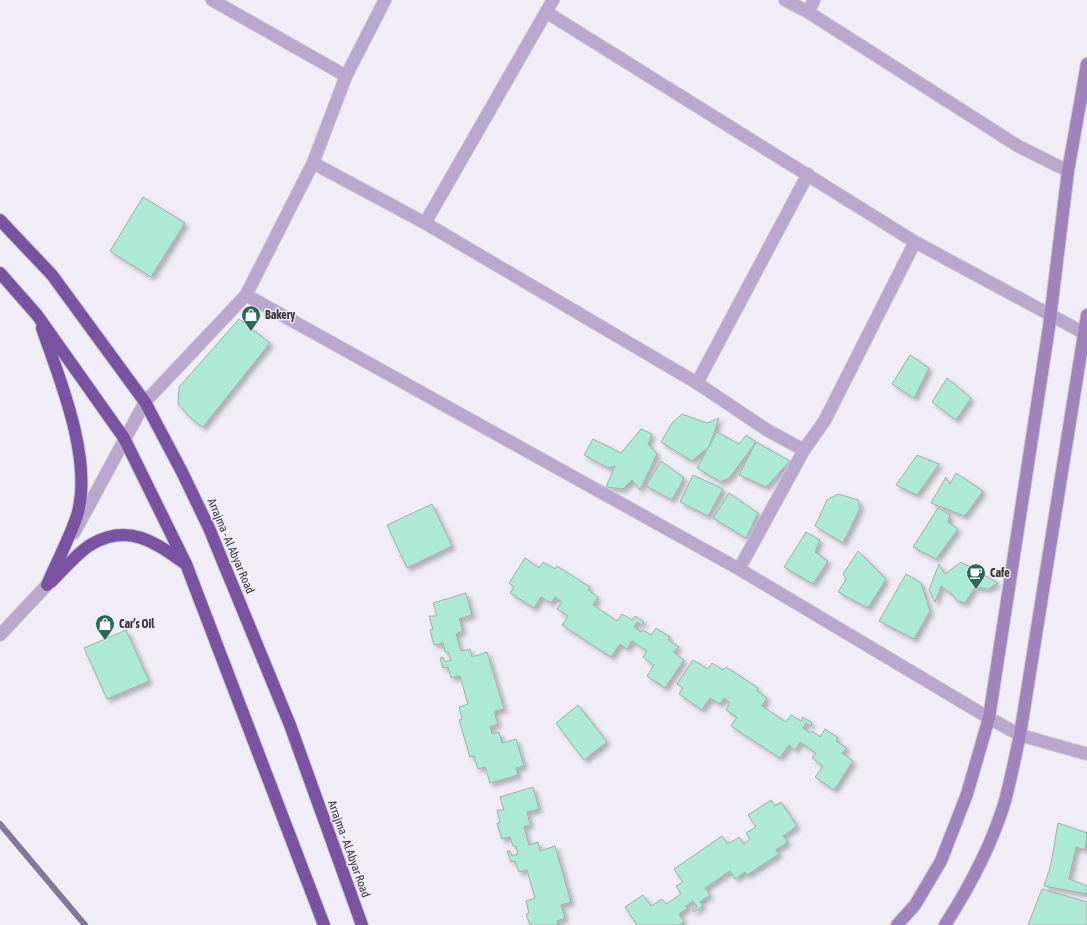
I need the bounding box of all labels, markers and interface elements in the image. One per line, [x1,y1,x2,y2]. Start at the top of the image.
shop icon: Bakery [240,304,262,332]
place label: Bakery [265,308,295,322]
street label: Arrajma - Al Abyar Road [205,496,257,596]
cafe icon: Cafe [965,562,987,590]
place label: Cafe [990,566,1010,580]
shop icon: Car’s Oil [94,613,116,641]
place label: Car’s Oil [119,617,155,631]
street label: Arrajma - Al Abyar Road [325,799,373,899]

